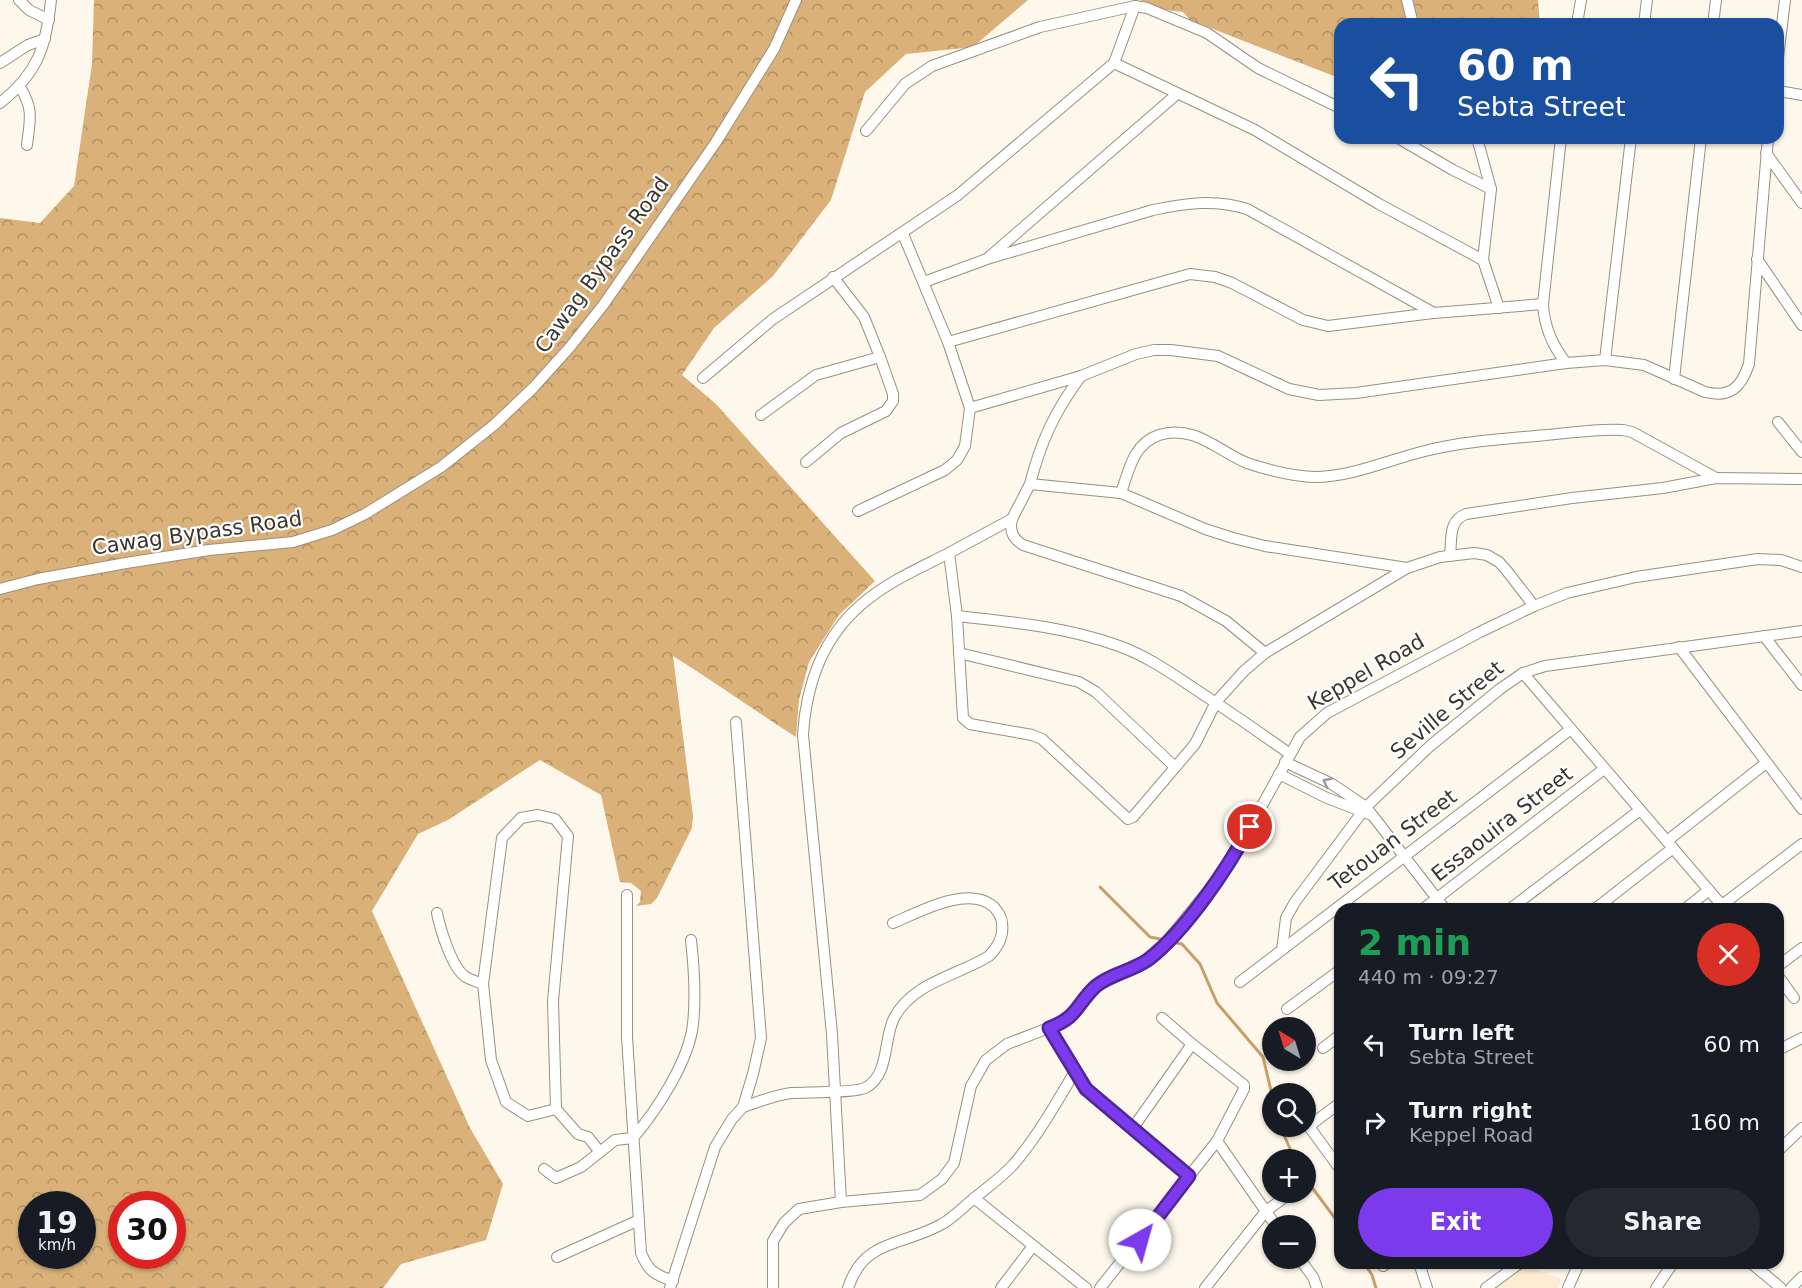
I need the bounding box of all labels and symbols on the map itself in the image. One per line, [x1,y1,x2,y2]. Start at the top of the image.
street label: Cawag Bypass Road [530,172,674,358]
street label: Cawag Bypass Road [90,506,304,560]
street label: Keppel Road [1304,629,1428,715]
street label: Seville Street [1386,656,1508,764]
street label: Essaouira Street [1427,762,1577,886]
one-way arrow [1323,778,1334,790]
street label: Tetouan Street [1324,784,1461,896]
pin [1224,801,1275,852]
north arrow [1262,1017,1316,1071]
speed limit sign: 30 [108,1191,186,1269]
position arrow [1108,1208,1172,1272]

